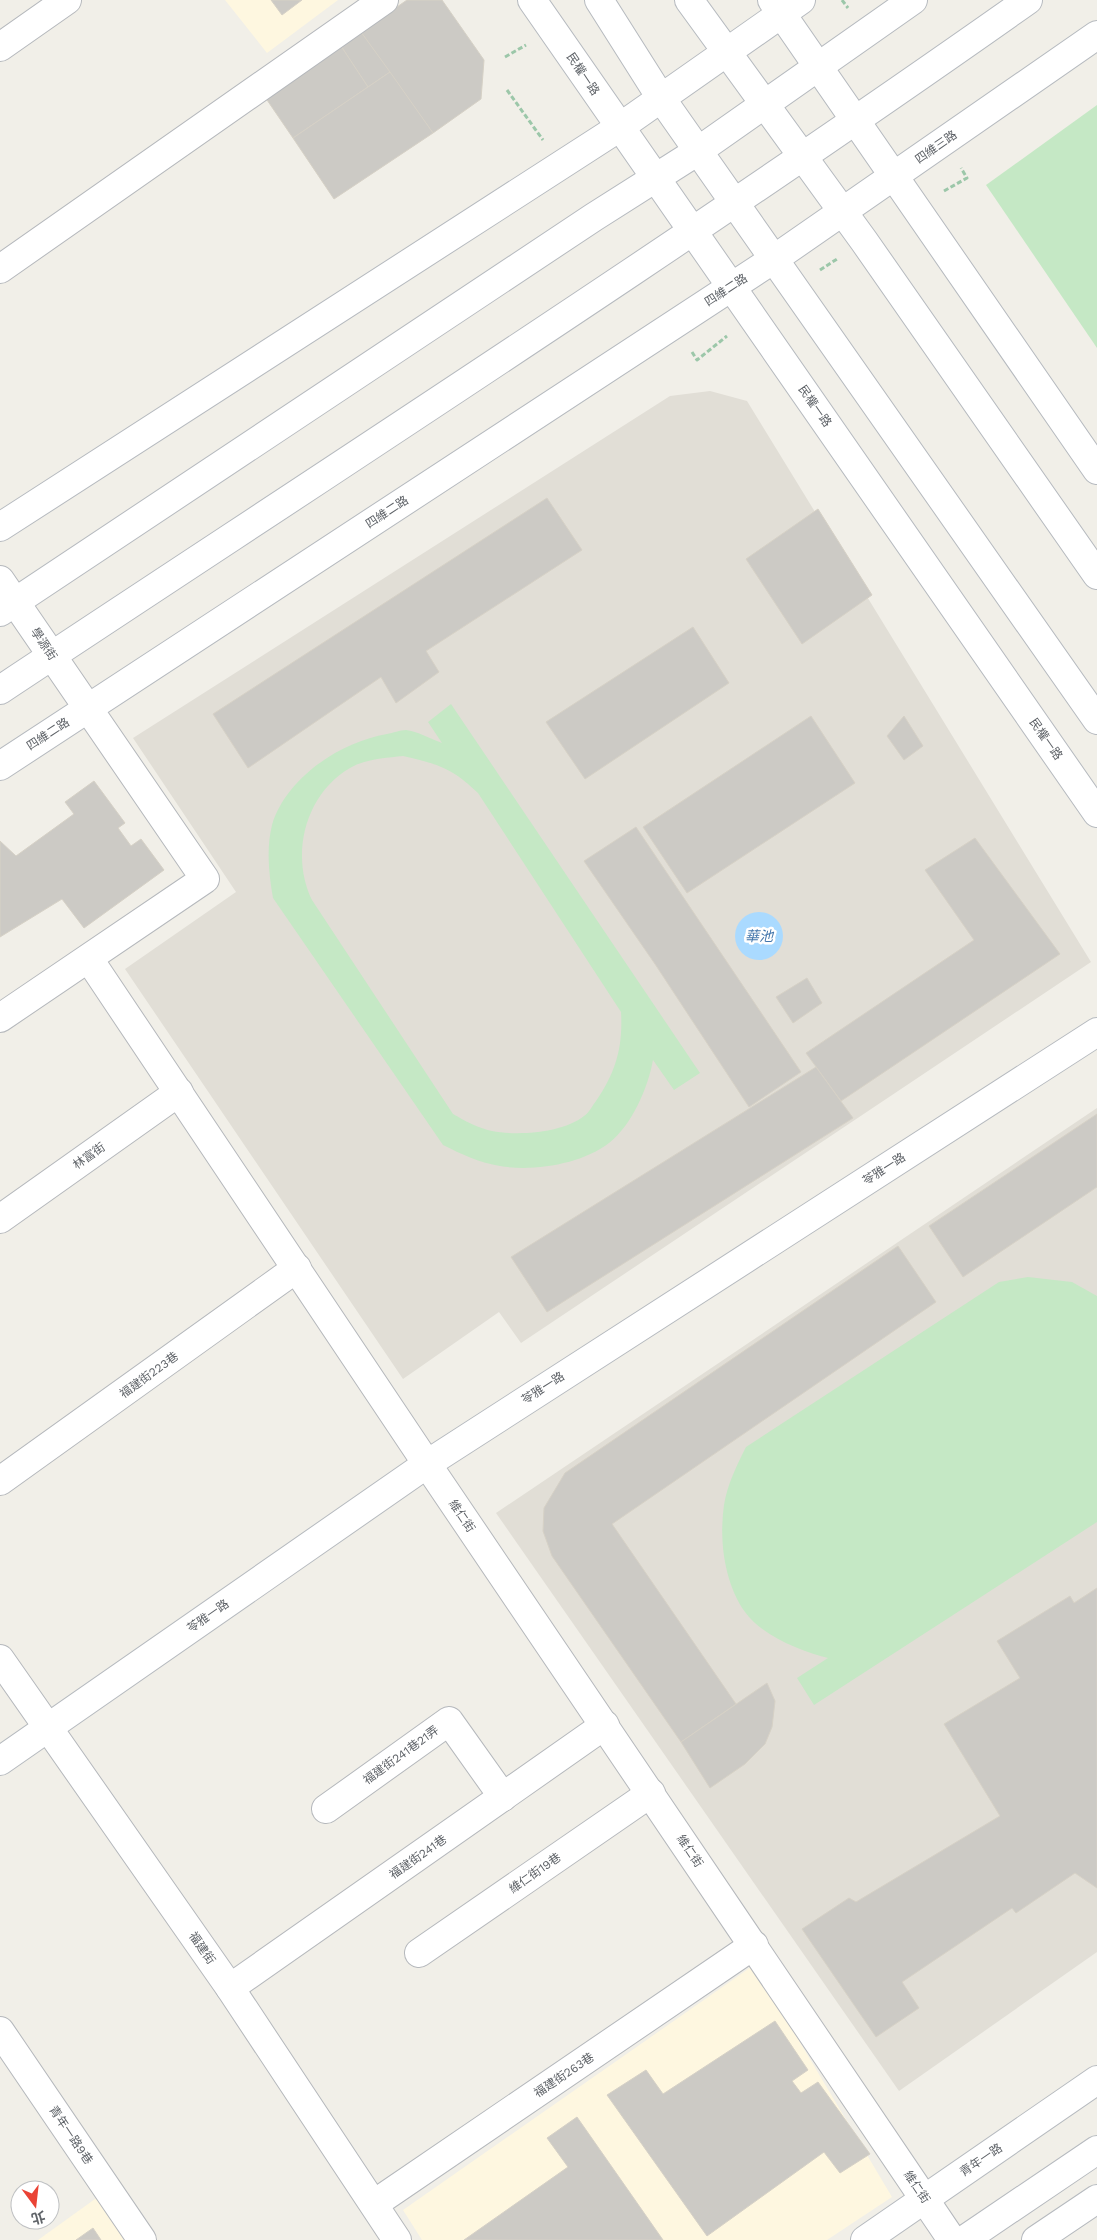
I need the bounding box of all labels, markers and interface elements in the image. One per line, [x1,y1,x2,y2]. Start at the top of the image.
street label: 民權一路 [564,50,602,98]
street label: 四維三路 [912,127,960,167]
street label: 四維二路 [702,271,750,309]
street label: 民權一路 [795,382,835,430]
street label: 四維二路 [363,493,411,531]
street label: 學源街 [28,625,60,663]
street label: 四維二路 [24,715,72,753]
street label: 民權一路 [1026,715,1066,763]
water label: 華池 [745,928,775,944]
street label: 林富街 [70,1140,108,1172]
street label: 苓雅一路 [860,1150,908,1188]
street label: 福建街223巷 [117,1349,181,1401]
street label: 苓雅一路 [519,1369,567,1407]
street label: 維仁街 [446,1497,478,1535]
street label: 苓雅一路 [184,1596,232,1636]
street label: 福建街241巷21弄 [360,1723,442,1787]
street label: 福建街241巷 [387,1832,449,1882]
street label: 維仁街 [674,1832,706,1870]
street label: 維仁街19巷 [506,1850,564,1896]
street label: 福建街 [186,1929,218,1967]
street label: 福建街263巷 [531,2050,597,2100]
street label: 青年一路9巷 [46,2103,96,2167]
street label: 青年一路 [957,2141,1005,2179]
street label: 維仁街 [901,2168,933,2206]
north arrow [10,2180,60,2230]
text: 北 [30,2208,47,2227]

